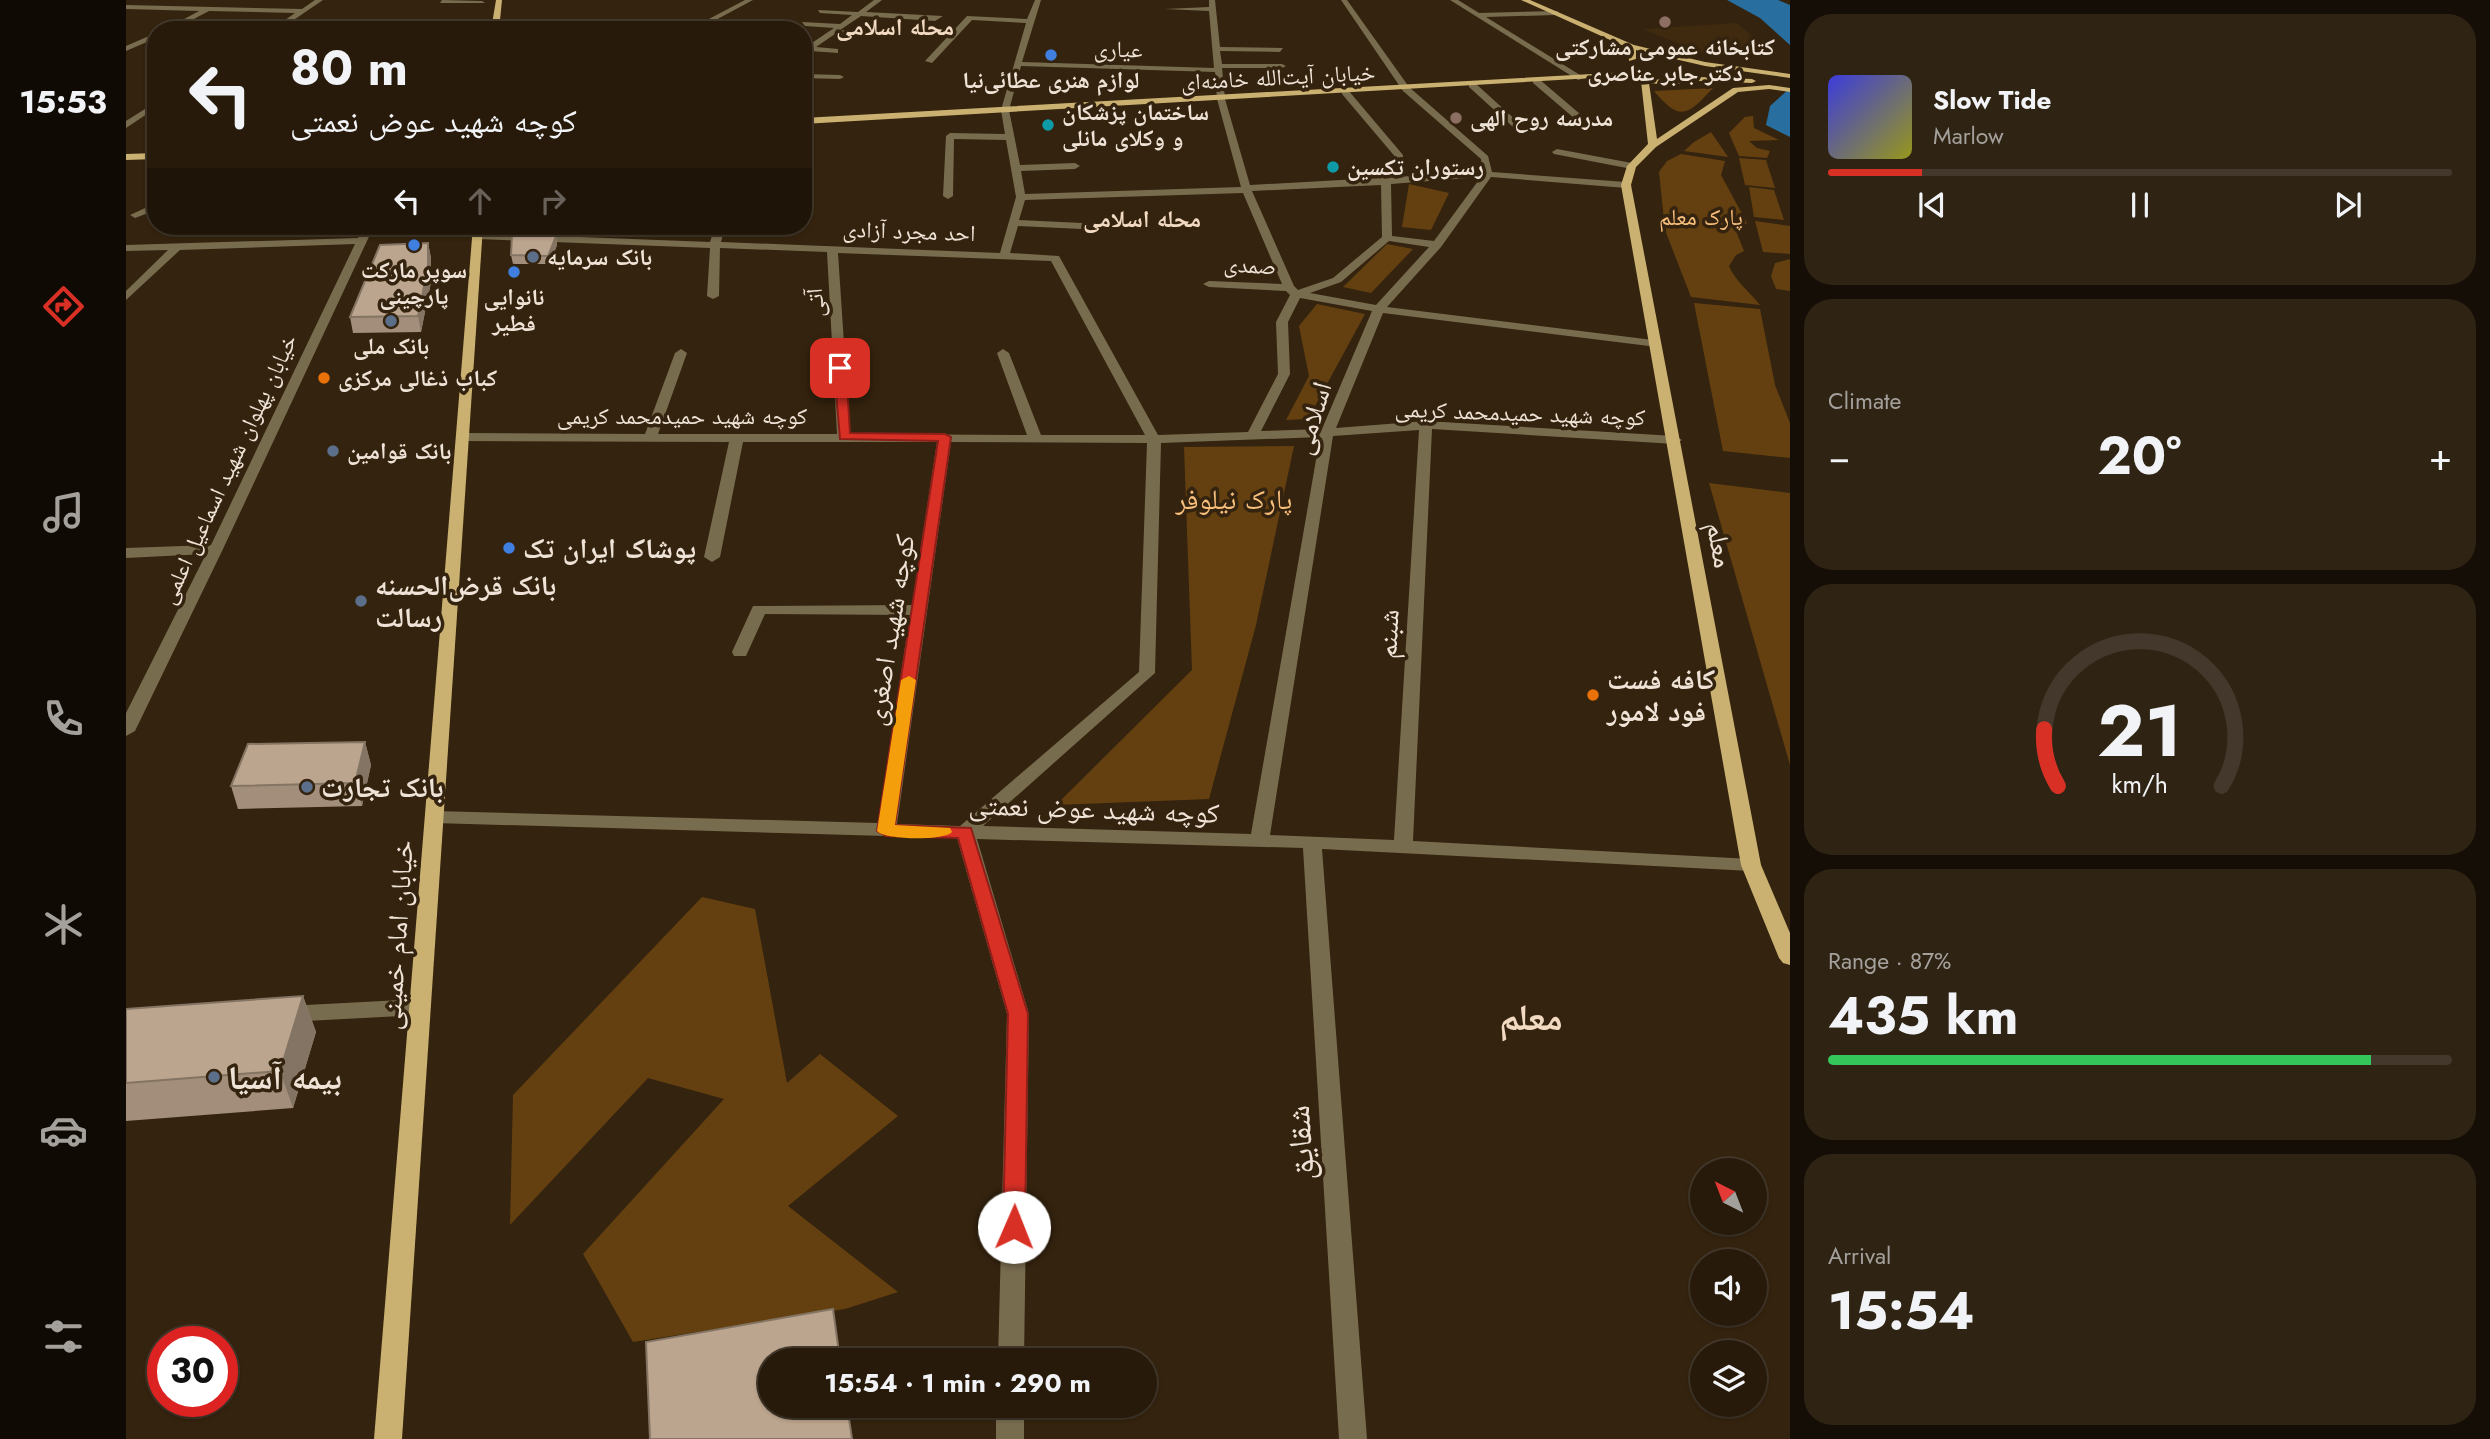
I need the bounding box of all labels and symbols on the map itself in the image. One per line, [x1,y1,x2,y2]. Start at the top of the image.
district label: محله اسلامی [836,9,954,44]
marker: کتابخانه عمومی مشارکتی دکتر جابر عناصری [1657,14,1673,30]
place label: کتابخانه عمومی مشارکتی دکتر جابر عناصری [1555,30,1775,90]
street label: عیاری [1093,32,1143,66]
marker: لوازم هنری عطائی‌نیا [1043,47,1059,63]
street label: خیابان آیت‌الله خامنه‌ای [1180,55,1376,99]
place label: لوازم هنری عطائی‌نیا [962,63,1140,97]
place label: ساختمان پزشکان و وکلای مانلی [1062,95,1209,155]
place label: مدرسه روح الهی [1470,101,1613,135]
marker: مدرسه روح الهی [1448,110,1464,126]
marker: ساختمان پزشکان و وکلای مانلی [1040,117,1056,133]
place label: رستوران تکسین [1347,150,1484,184]
marker: رستوران تکسین [1325,159,1341,175]
park label: پارک معلم [1659,200,1743,234]
district label: محله اسلامی [1083,201,1201,236]
street label: احد مجرد آزادی [842,212,976,250]
marker: سوپر مارکت پارچینی [406,237,422,253]
place label: بانک سرمایه [547,240,652,274]
street label: صمدی [1223,247,1277,283]
marker: بانک سرمایه [525,249,541,265]
place label: سوپر مارکت پارچینی [361,253,467,313]
marker: نانوایی فطیر [506,264,522,280]
place label: نانوایی فطیر [484,280,544,340]
street label: آتی [797,286,833,319]
marker: بانک ملی [383,313,399,329]
street label: خیابان پهلوان شهید اسماعیل اعلمی [150,328,306,610]
place label: بانک ملی [353,329,429,363]
pin [810,338,870,398]
place label: کباب ذغالی مرکزی [338,361,497,395]
marker: کباب ذغالی مرکزی [316,370,332,386]
street label: اسلامی [1282,377,1342,459]
street label: کوچه شهید حمیدمحمد کریمی [1394,392,1646,434]
street label: کوچه شهید حمیدمحمد کریمی [557,399,808,433]
place label: بانک قوامین [347,434,451,468]
marker: بانک قوامین [325,443,341,459]
park label: پارک نیلوفر [1175,479,1292,520]
street label: معلم [1696,519,1744,571]
place label: پوشاک ایران تک [523,528,696,569]
street label: کوچه شهید اصغری [855,531,925,729]
marker: پوشاک ایران تک [501,540,517,556]
place label: بانک قرض‌الحسنه رسالت [375,565,556,638]
marker: بانک قرض‌الحسنه رسالت [353,593,369,609]
street label: شبنم [1366,608,1410,660]
place label: کافه فست فود لامور [1606,659,1715,732]
marker: کافه فست فود لامور [1585,687,1601,703]
place label: بانک تجارت [321,767,444,808]
marker: بانک تجارت [299,779,315,795]
street label: کوچه شهید عوض نعمتی [968,784,1220,834]
street label: خیابان امام خمینی [370,839,424,1031]
district label: معلم [1499,990,1563,1044]
place label: بیمه آسیا [228,1054,342,1101]
marker: بیمه آسیا [206,1069,222,1085]
street label: شقایق [1274,1104,1326,1182]
north arrow [1690,1158,1768,1236]
position arrow [977,1190,1051,1264]
speed limit sign: 30 [147,1326,238,1417]

